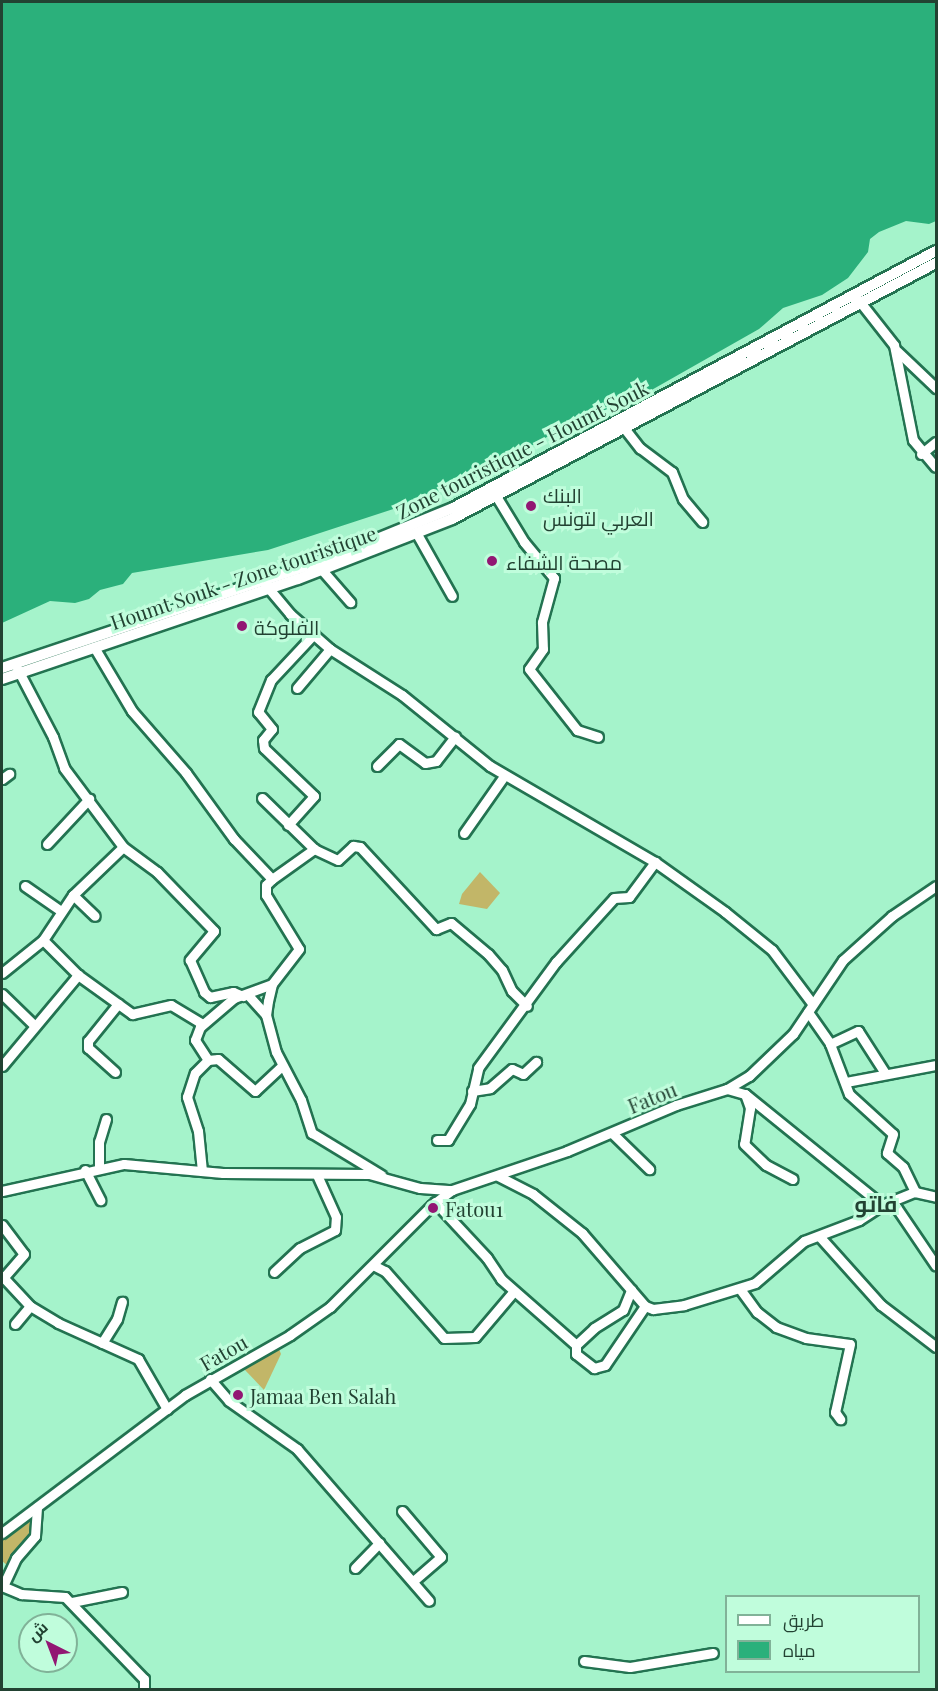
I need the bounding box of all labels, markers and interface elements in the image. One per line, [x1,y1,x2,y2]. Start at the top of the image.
street label: Zone touristique - Houmt Souk [392,375,652,523]
place label: البنك العربي لتونس [543,482,654,529]
marker: البنك العربي لتونس [524,499,538,513]
street label: Houmt Souk - Zone touristique [106,520,380,634]
place label: مصحة الشفاء [506,549,622,573]
marker: مصحة الشفاء [483,552,501,570]
place label: الفلوكة [254,614,319,638]
marker: الفلوكة [235,619,249,633]
street label: Fatou [624,1076,680,1118]
district label: فاتو [855,1191,897,1217]
place label: Fatou1 [445,1196,503,1220]
marker: Fatou1 [426,1201,440,1215]
street label: Fatou [195,1329,251,1375]
place label: Jamaa Ben Salah [250,1383,396,1407]
marker: Jamaa Ben Salah [231,1388,245,1402]
legend [725,1595,920,1673]
text: طريق [783,1608,824,1632]
north arrow [18,1613,78,1673]
text: ش [22,1616,52,1645]
text: مياه [783,1638,816,1662]

